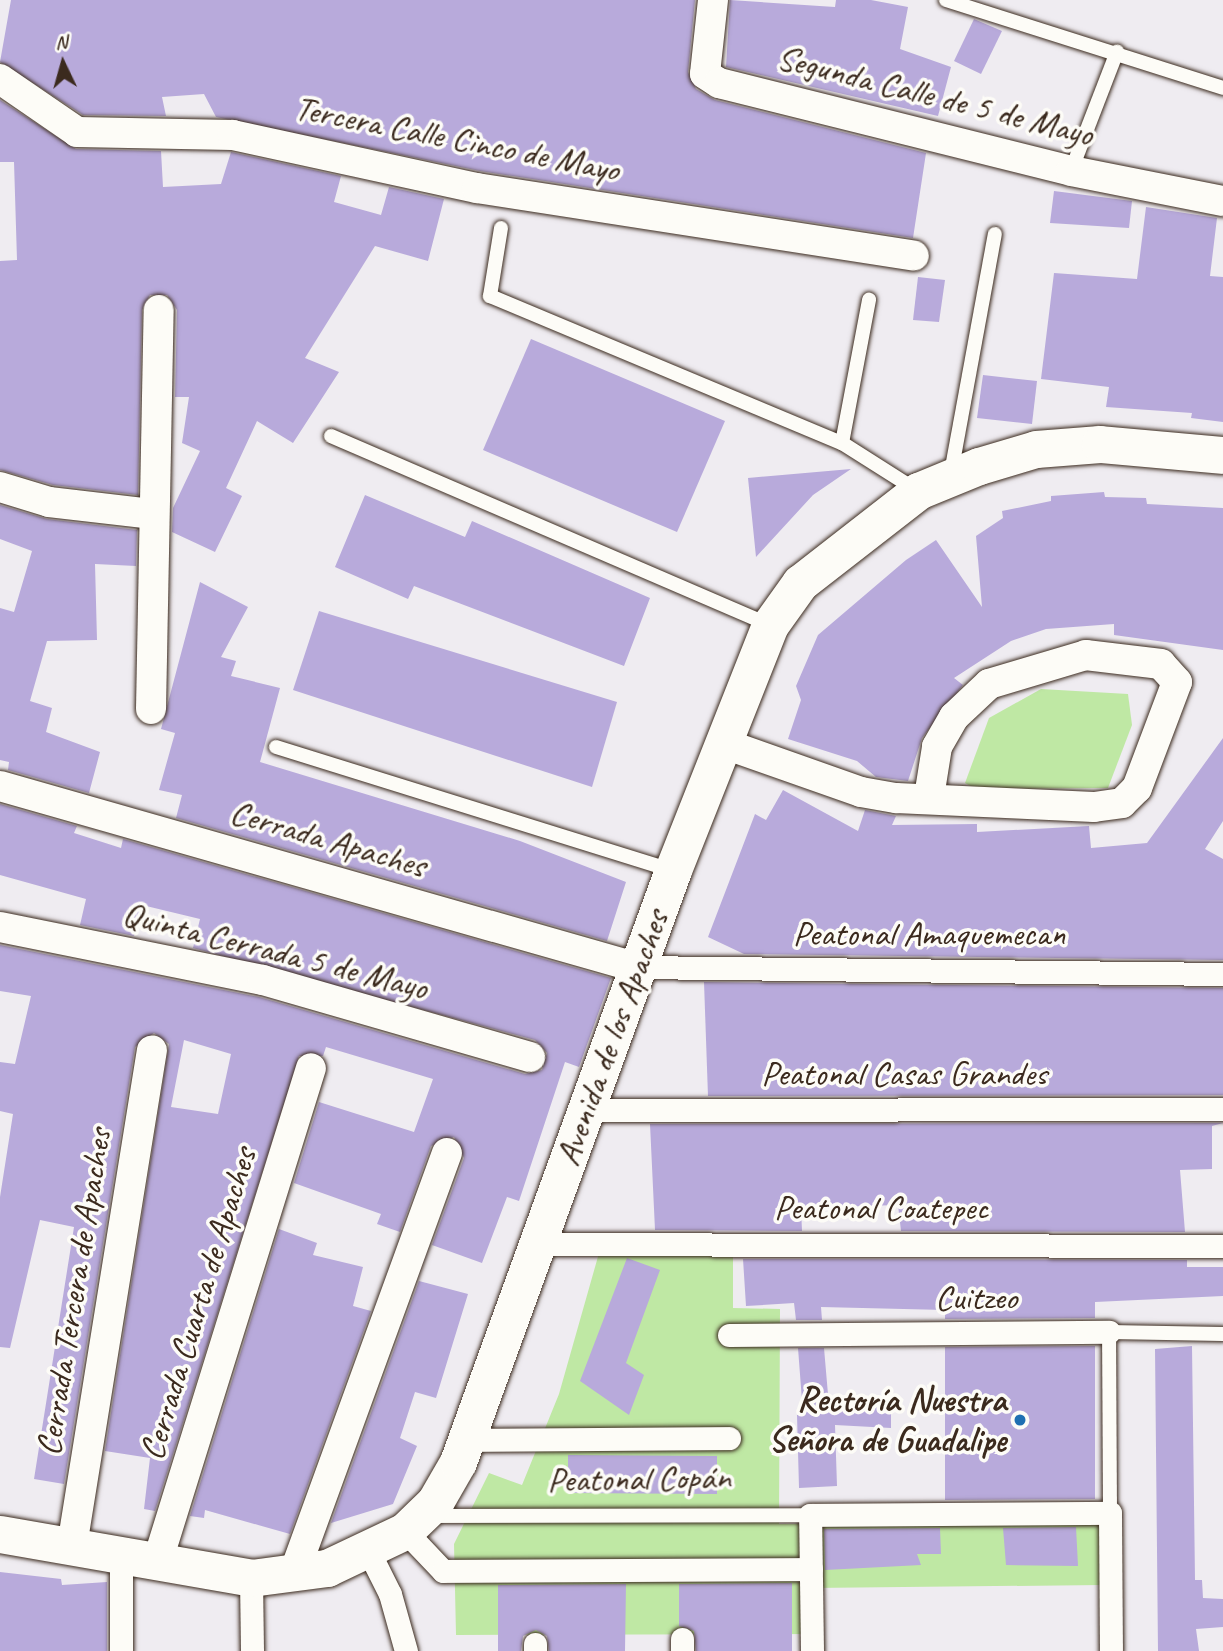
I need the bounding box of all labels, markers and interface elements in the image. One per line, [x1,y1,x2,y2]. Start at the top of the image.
north arrow [28,28,98,98]
text: N [54,30,68,55]
street label: Segunda Calle de 5 de Mayo [773,36,1097,156]
street label: Tercera Calle Cinco de Mayo [291,87,623,191]
street label: Cerrada Apaches [225,791,431,887]
street label: Quinta Cerrada 5 de Mayo [118,893,432,1009]
street label: Avenida de los Apaches [546,904,678,1172]
street label: Peatonal Amaquemecan [792,913,1066,955]
street label: Peatonal Casas Grandes [761,1053,1047,1095]
street label: Cerrada Tercera de Apaches [27,1125,121,1459]
street label: Cerrada Cuarta de Apaches [130,1142,266,1466]
street label: Peatonal Coatepec [774,1187,988,1229]
street label: Cuitzeo [935,1277,1017,1319]
place label: Rectoría Nuestra Señora de Guadalipe [768,1379,1006,1461]
marker: Rectoría Nuestra Señora de Guadalipe [1012,1412,1028,1428]
street label: Peatonal Copán [547,1456,731,1502]

